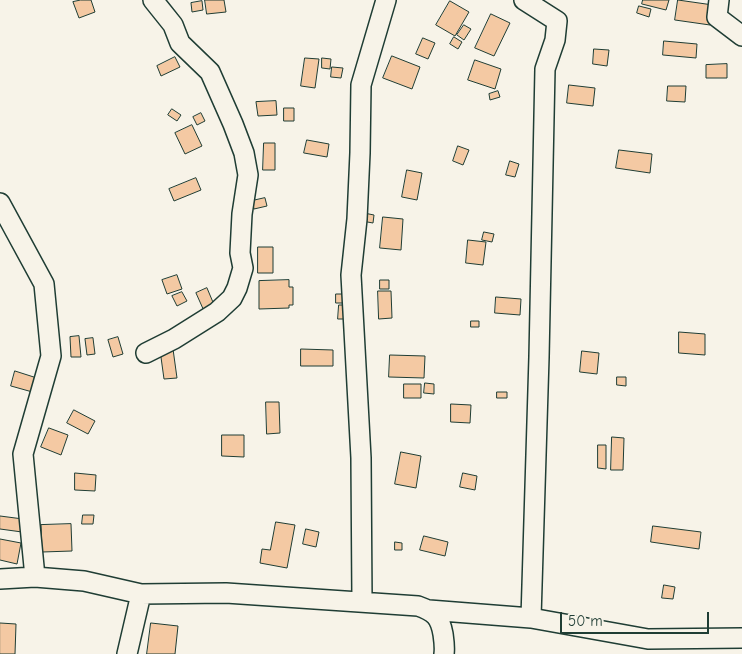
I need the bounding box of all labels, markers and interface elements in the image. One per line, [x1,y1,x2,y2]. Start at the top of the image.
scale bar [562,602,711,634]
text: 50 m [568,612,603,630]

